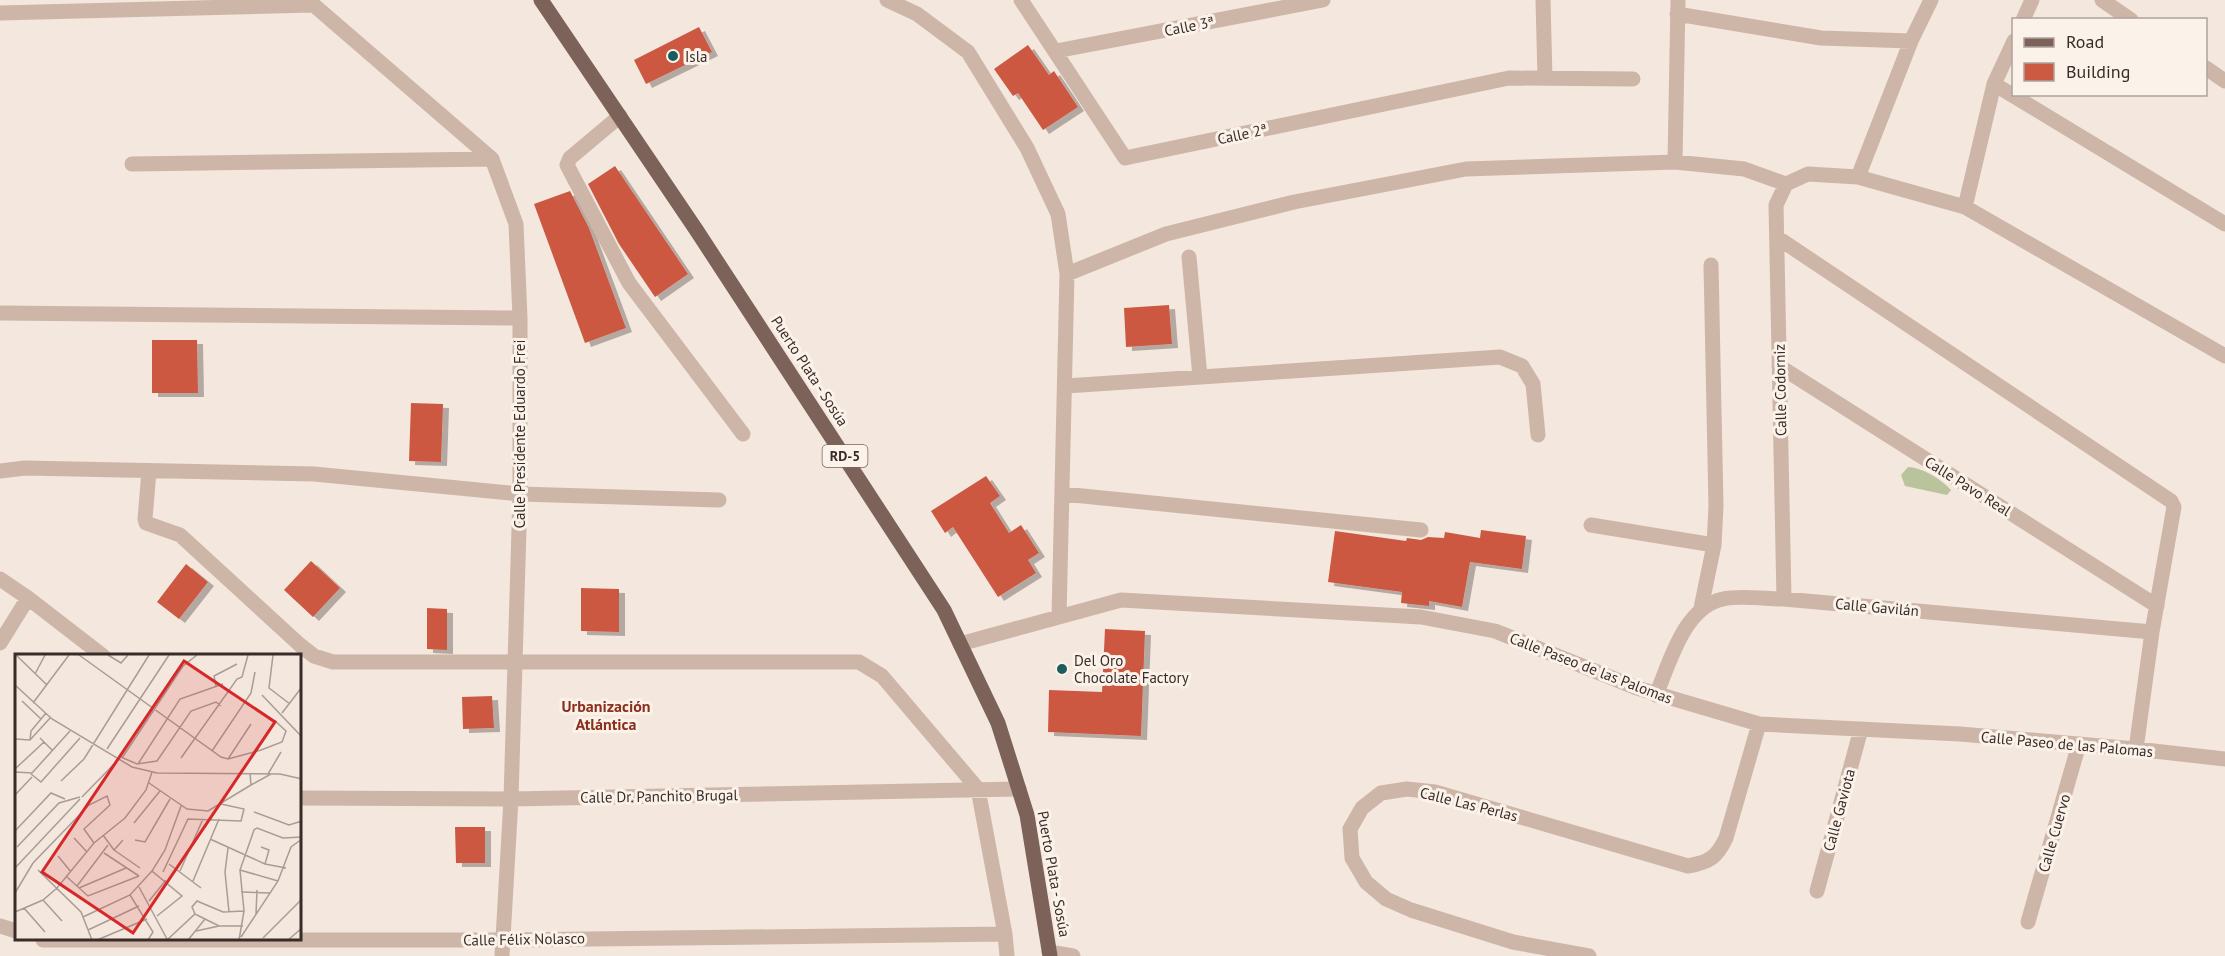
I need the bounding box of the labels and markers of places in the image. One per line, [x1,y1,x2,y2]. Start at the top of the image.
place label: Isla [685,47,708,66]
marker: Isla [666,49,680,63]
place label: Del Oro Chocolate Factory [1074,651,1189,687]
marker: Del Oro Chocolate Factory [1055,662,1069,676]

